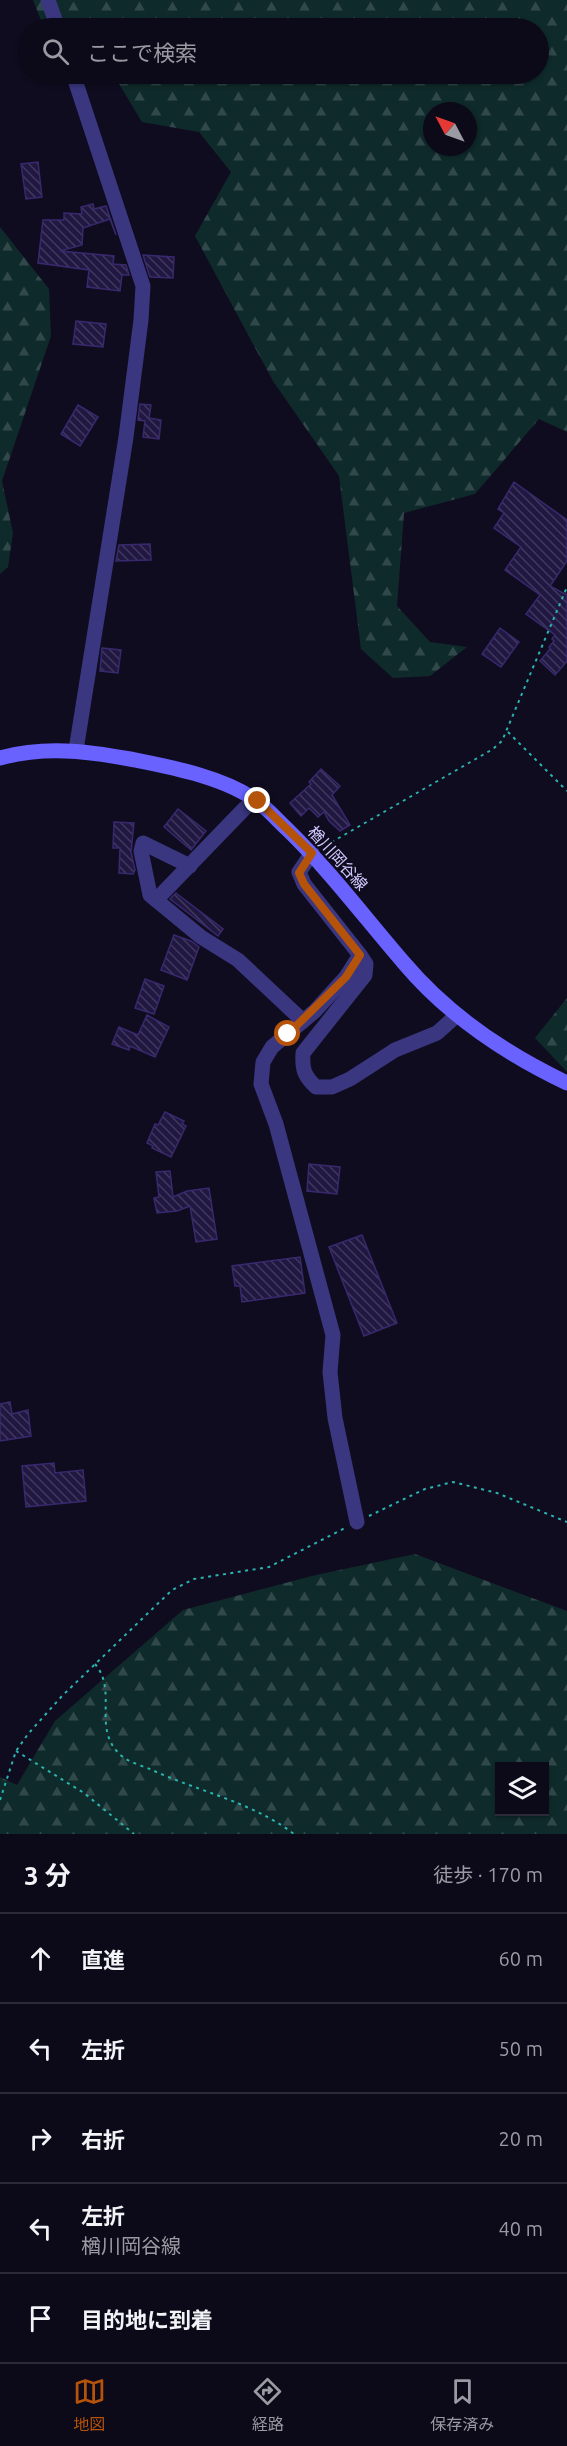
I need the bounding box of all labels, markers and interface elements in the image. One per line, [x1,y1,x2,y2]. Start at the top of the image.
search box [18,18,549,84]
icon: search [39,35,72,68]
text: ここで検索 [87,40,197,65]
north arrow [423,102,477,156]
route end [244,787,270,813]
street label: 楢川岡谷線 [305,822,371,894]
route start [274,1020,300,1046]
map controls [495,1762,549,1816]
button: layers [495,1762,549,1816]
text: 3 分 [24,1861,71,1890]
text: 徒歩 · 170 m [433,1863,543,1886]
icon: ahead [24,1942,57,1975]
text: 直進 [81,1947,125,1972]
text: 60 m [499,1947,543,1970]
icon: left [24,2032,57,2065]
text: 左折 [81,2037,125,2062]
text: 50 m [499,2037,543,2060]
icon: right [24,2122,57,2155]
text: 右折 [81,2127,125,2152]
text: 20 m [499,2127,543,2150]
text: 左折 [81,2203,125,2228]
icon: left [24,2212,57,2245]
text: 40 m [499,2217,543,2240]
text: 楢川岡谷線 [81,2234,181,2257]
icon: arrive [24,2302,57,2335]
text: 目的地に到着 [81,2307,213,2332]
tab: 地図 [73,2375,106,2435]
tab: 経路 [251,2375,284,2435]
tab: 保存済み [430,2375,494,2435]

